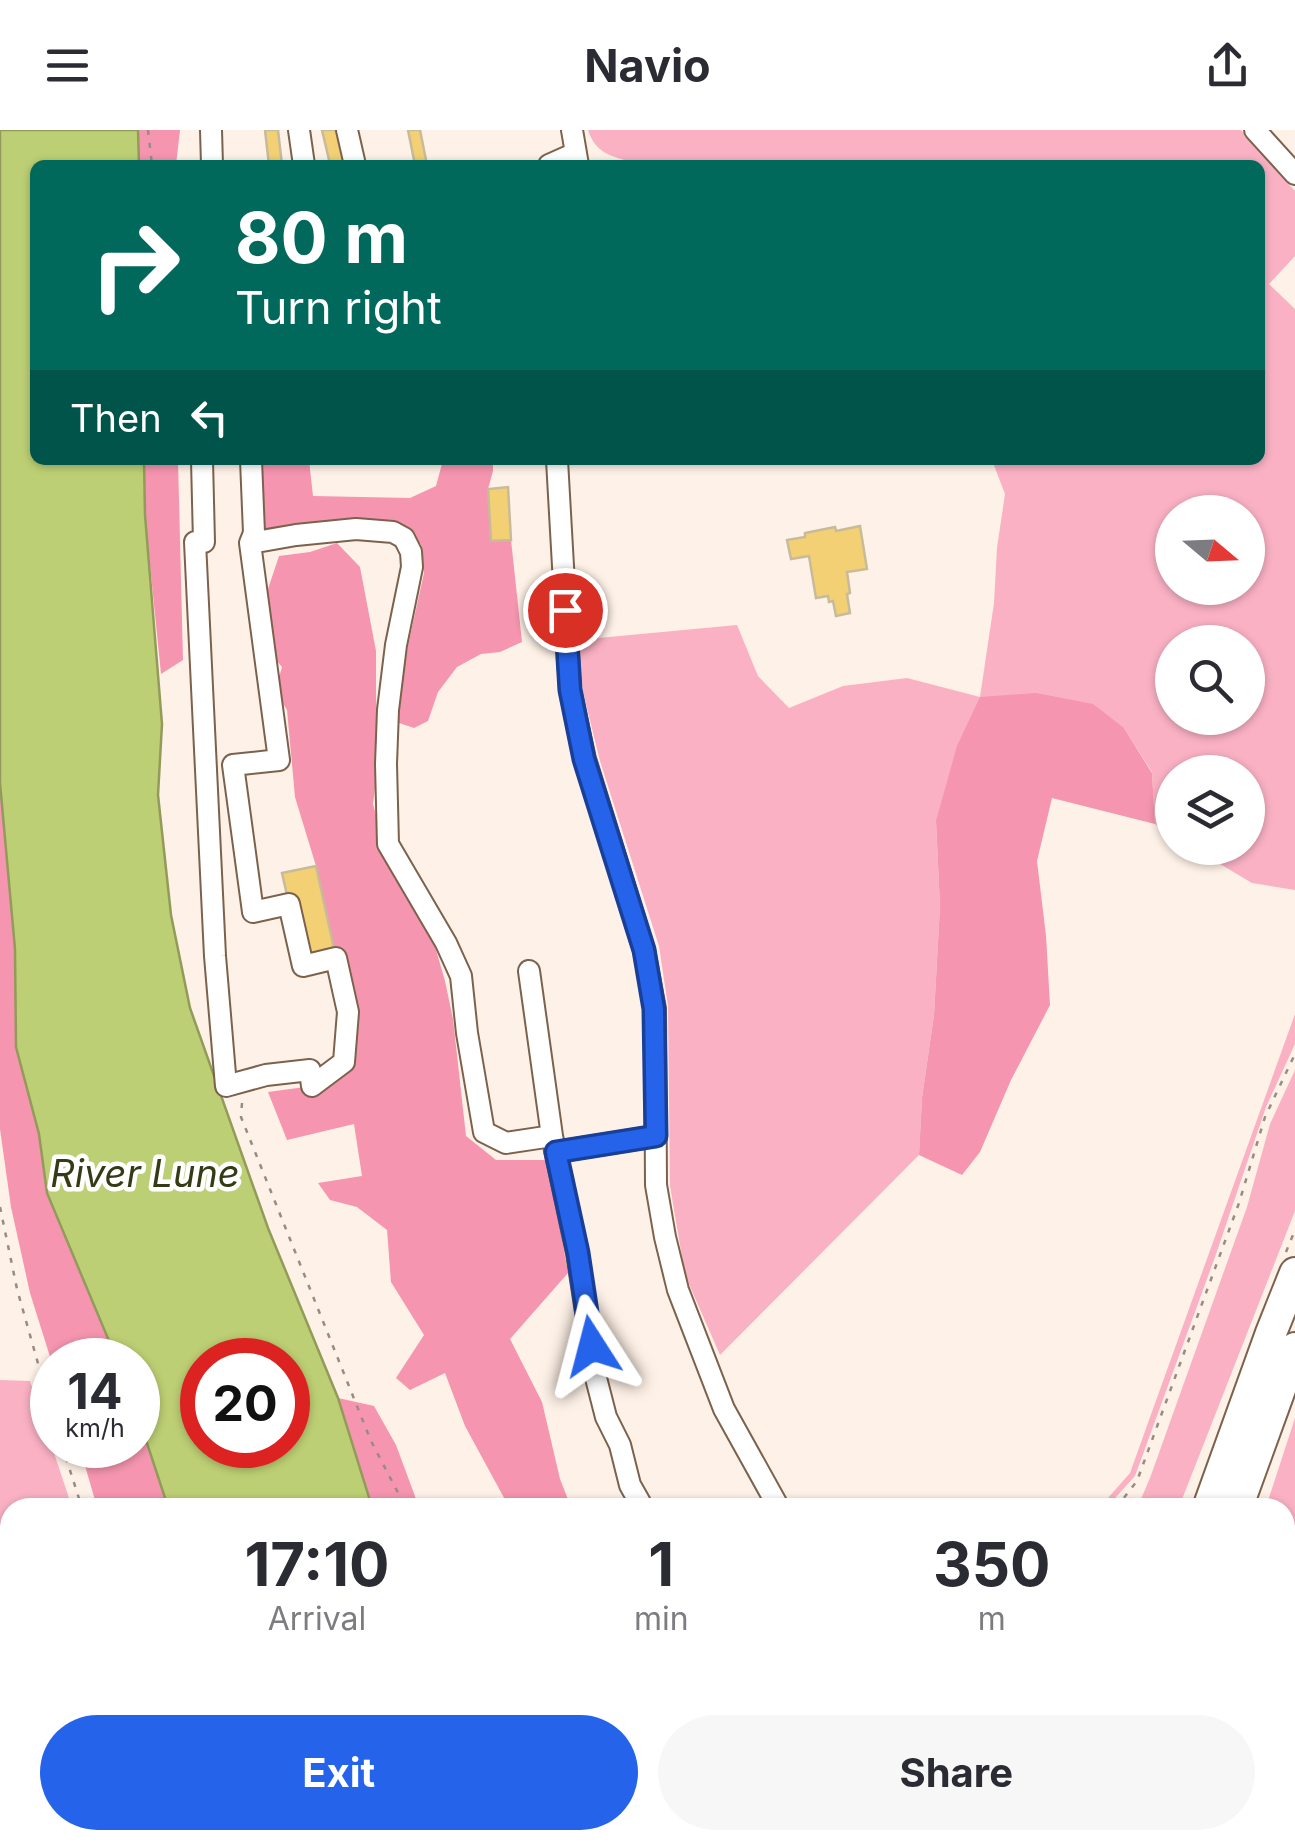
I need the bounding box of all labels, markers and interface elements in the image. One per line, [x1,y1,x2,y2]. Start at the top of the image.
icon: menu [40,38,95,93]
text: Navio [584,38,711,93]
icon: share [1200,38,1255,93]
text: 80 m [235,195,408,280]
icon: right [70,200,200,330]
text: Turn right [235,280,442,335]
icon: left [182,390,237,445]
text: Then [70,395,162,441]
north arrow [1155,495,1265,605]
map controls [1155,495,1265,865]
pin [523,568,608,653]
icon: arrive [538,583,593,638]
button: search [1155,625,1265,735]
button: layers [1155,755,1265,865]
water label: River Lune [50,1150,240,1196]
position arrow [540,1294,644,1398]
speed limit sign: 20 [180,1338,310,1468]
text: 14 [67,1361,123,1421]
text: km/h [65,1413,125,1443]
text: 17:10 [244,1528,390,1600]
text: 1 [648,1528,674,1600]
text: 350 [933,1528,1051,1600]
text: Arrival [268,1599,366,1638]
text: min [634,1599,689,1638]
text: m [978,1599,1006,1638]
button: Exit [40,1715,638,1830]
button: Share [658,1715,1255,1830]

